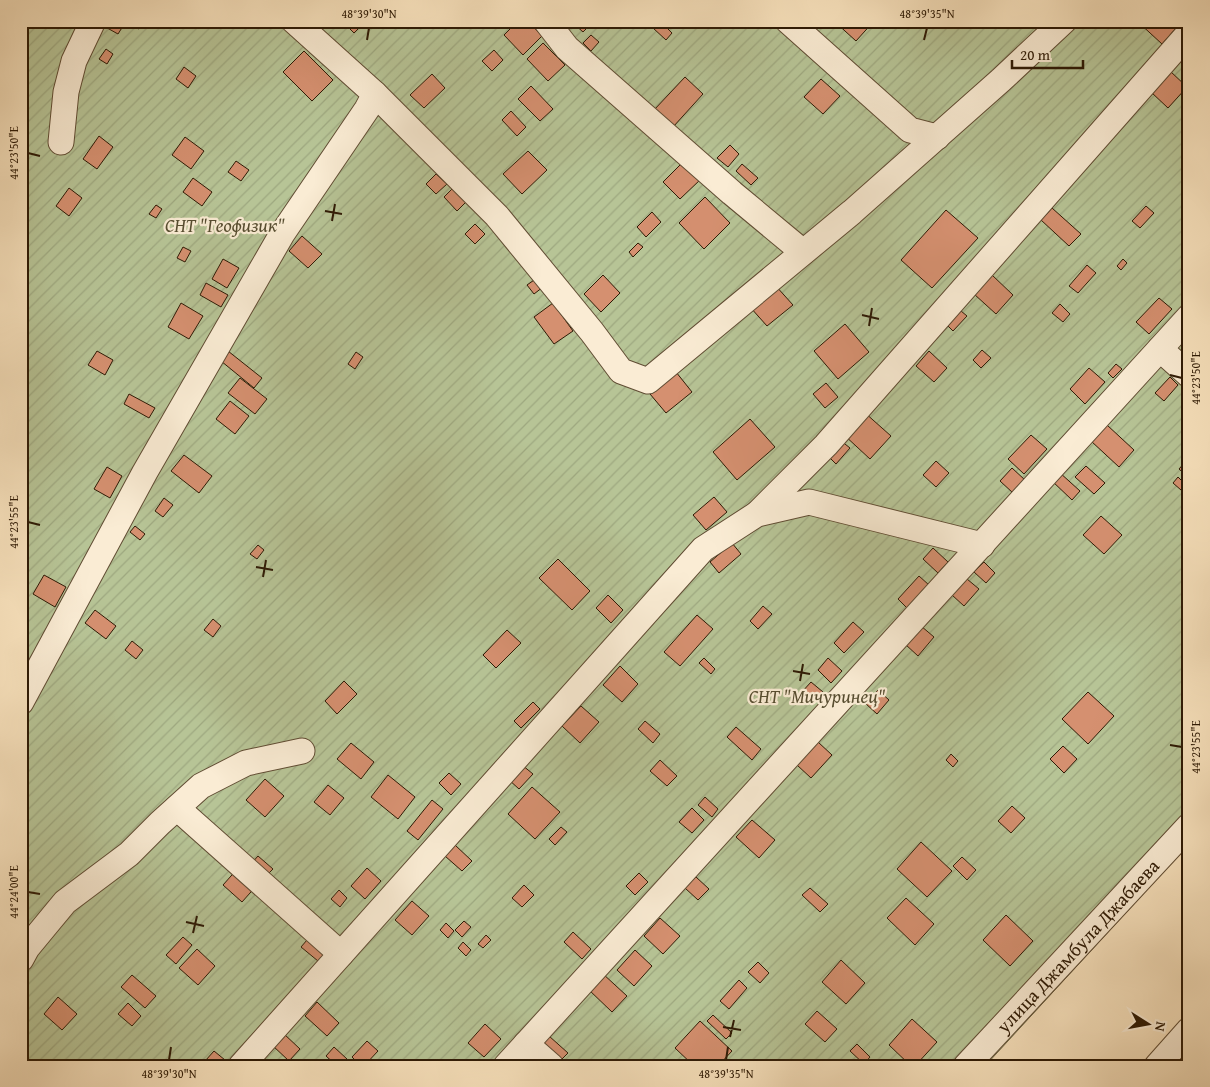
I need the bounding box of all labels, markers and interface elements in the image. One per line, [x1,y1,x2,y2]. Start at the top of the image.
text: 48°39'30"N [341,5,397,22]
text: 48°39'35"N [899,5,955,22]
scale bar [1012,38,1084,70]
text: 20 m [1020,44,1051,65]
text: 44°23'50"E [5,126,22,180]
park label: СНТ "Геофизик" [165,211,285,239]
text: 44°23'50"E [1187,351,1204,405]
text: 44°23'55"E [5,495,22,549]
park label: СНТ "Мичуринец" [749,682,886,710]
text: 44°23'55"E [1187,720,1204,774]
street label: улица Джамбула Джабаева [989,853,1166,1040]
text: 44°24'00"E [5,865,22,919]
north arrow [1122,1000,1172,1050]
text: N [1150,1020,1171,1034]
text: 48°39'30"N [141,1065,197,1082]
text: 48°39'35"N [698,1065,754,1082]

